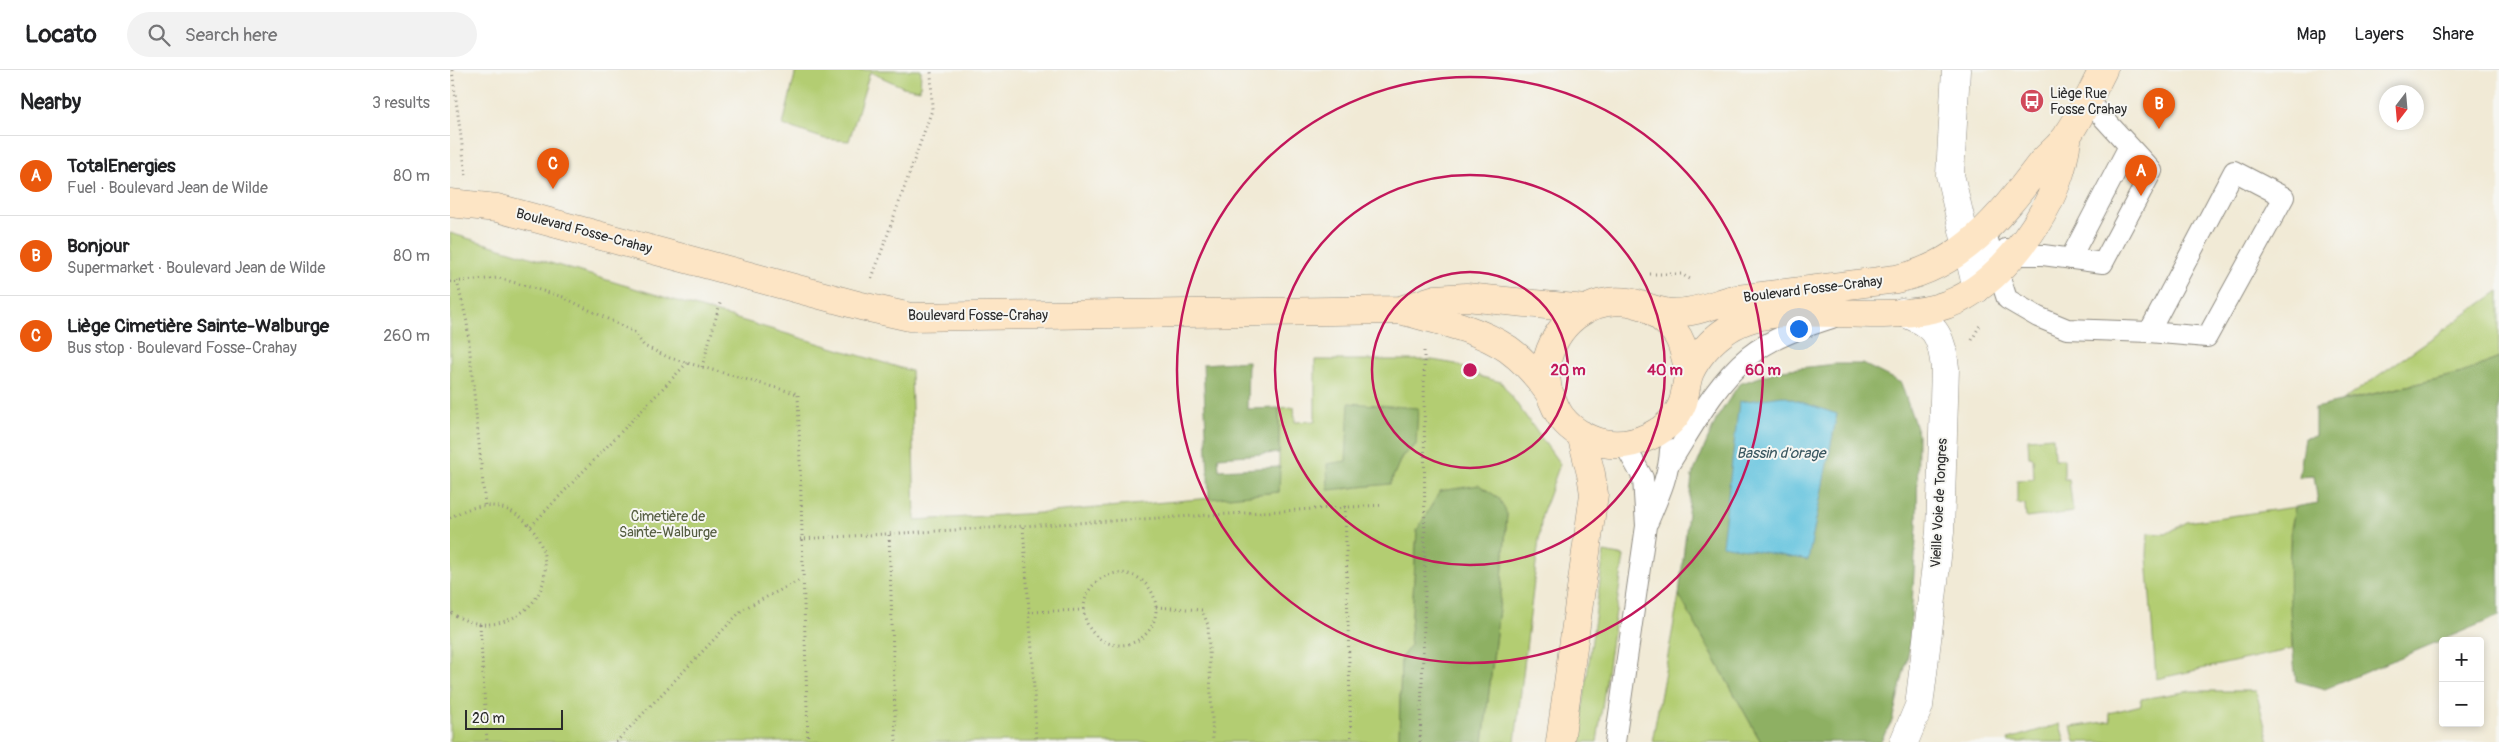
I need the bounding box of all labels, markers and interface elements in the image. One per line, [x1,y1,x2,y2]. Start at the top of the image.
search box [127,12,477,57]
text: Locato [25,20,97,49]
icon: search [145,21,173,49]
text: Search here [185,23,277,47]
text: Map [2297,23,2326,46]
text: Layers [2354,23,2404,46]
text: Share [2432,23,2474,46]
place label: Liège Rue Fosse Crahay [2050,85,2127,118]
north arrow [2379,85,2424,130]
bus stop icon: Liège Rue Fosse Crahay [2019,88,2045,114]
pin: B [2143,88,2175,129]
text: Nearby [20,89,81,116]
text: 3 results [372,93,430,113]
pin: C [537,148,569,189]
text: TotalEnergies [67,154,176,178]
pin: A [2125,155,2157,196]
text: A [31,166,41,186]
text: 80 m [393,166,430,186]
text: Fuel · Boulevard Jean de Wilde [67,178,268,198]
street label: Boulevard Fosse-Crahay [514,205,654,257]
text: Bonjour [67,234,129,258]
text: B [31,246,41,266]
text: 80 m [393,246,430,266]
text: Supermarket · Boulevard Jean de Wilde [67,258,325,278]
street label: Boulevard Fosse-Crahay [1742,272,1884,306]
street label: Boulevard Fosse-Crahay [908,307,1048,324]
text: Liège Cimetière Sainte-Walburge [67,314,329,338]
your location [1786,316,1812,342]
text: C [31,326,41,346]
text: 260 m [383,326,430,346]
text: Bus stop · Boulevard Fosse-Crahay [67,338,297,358]
centre of rings [1461,361,1479,379]
text: 20 m [1550,361,1586,380]
text: 40 m [1647,361,1683,380]
text: 60 m [1745,361,1781,380]
street label: Vieille Voie de Tongres [1927,437,1951,568]
water label: Bassin d'orage [1737,444,1827,463]
park label: Cimetière de Sainte-Walburge [619,508,717,541]
map controls [2439,637,2484,727]
button: + [2439,637,2484,682]
button: − [2439,682,2484,727]
scale bar [465,707,562,730]
text: 20 m [472,710,505,727]

